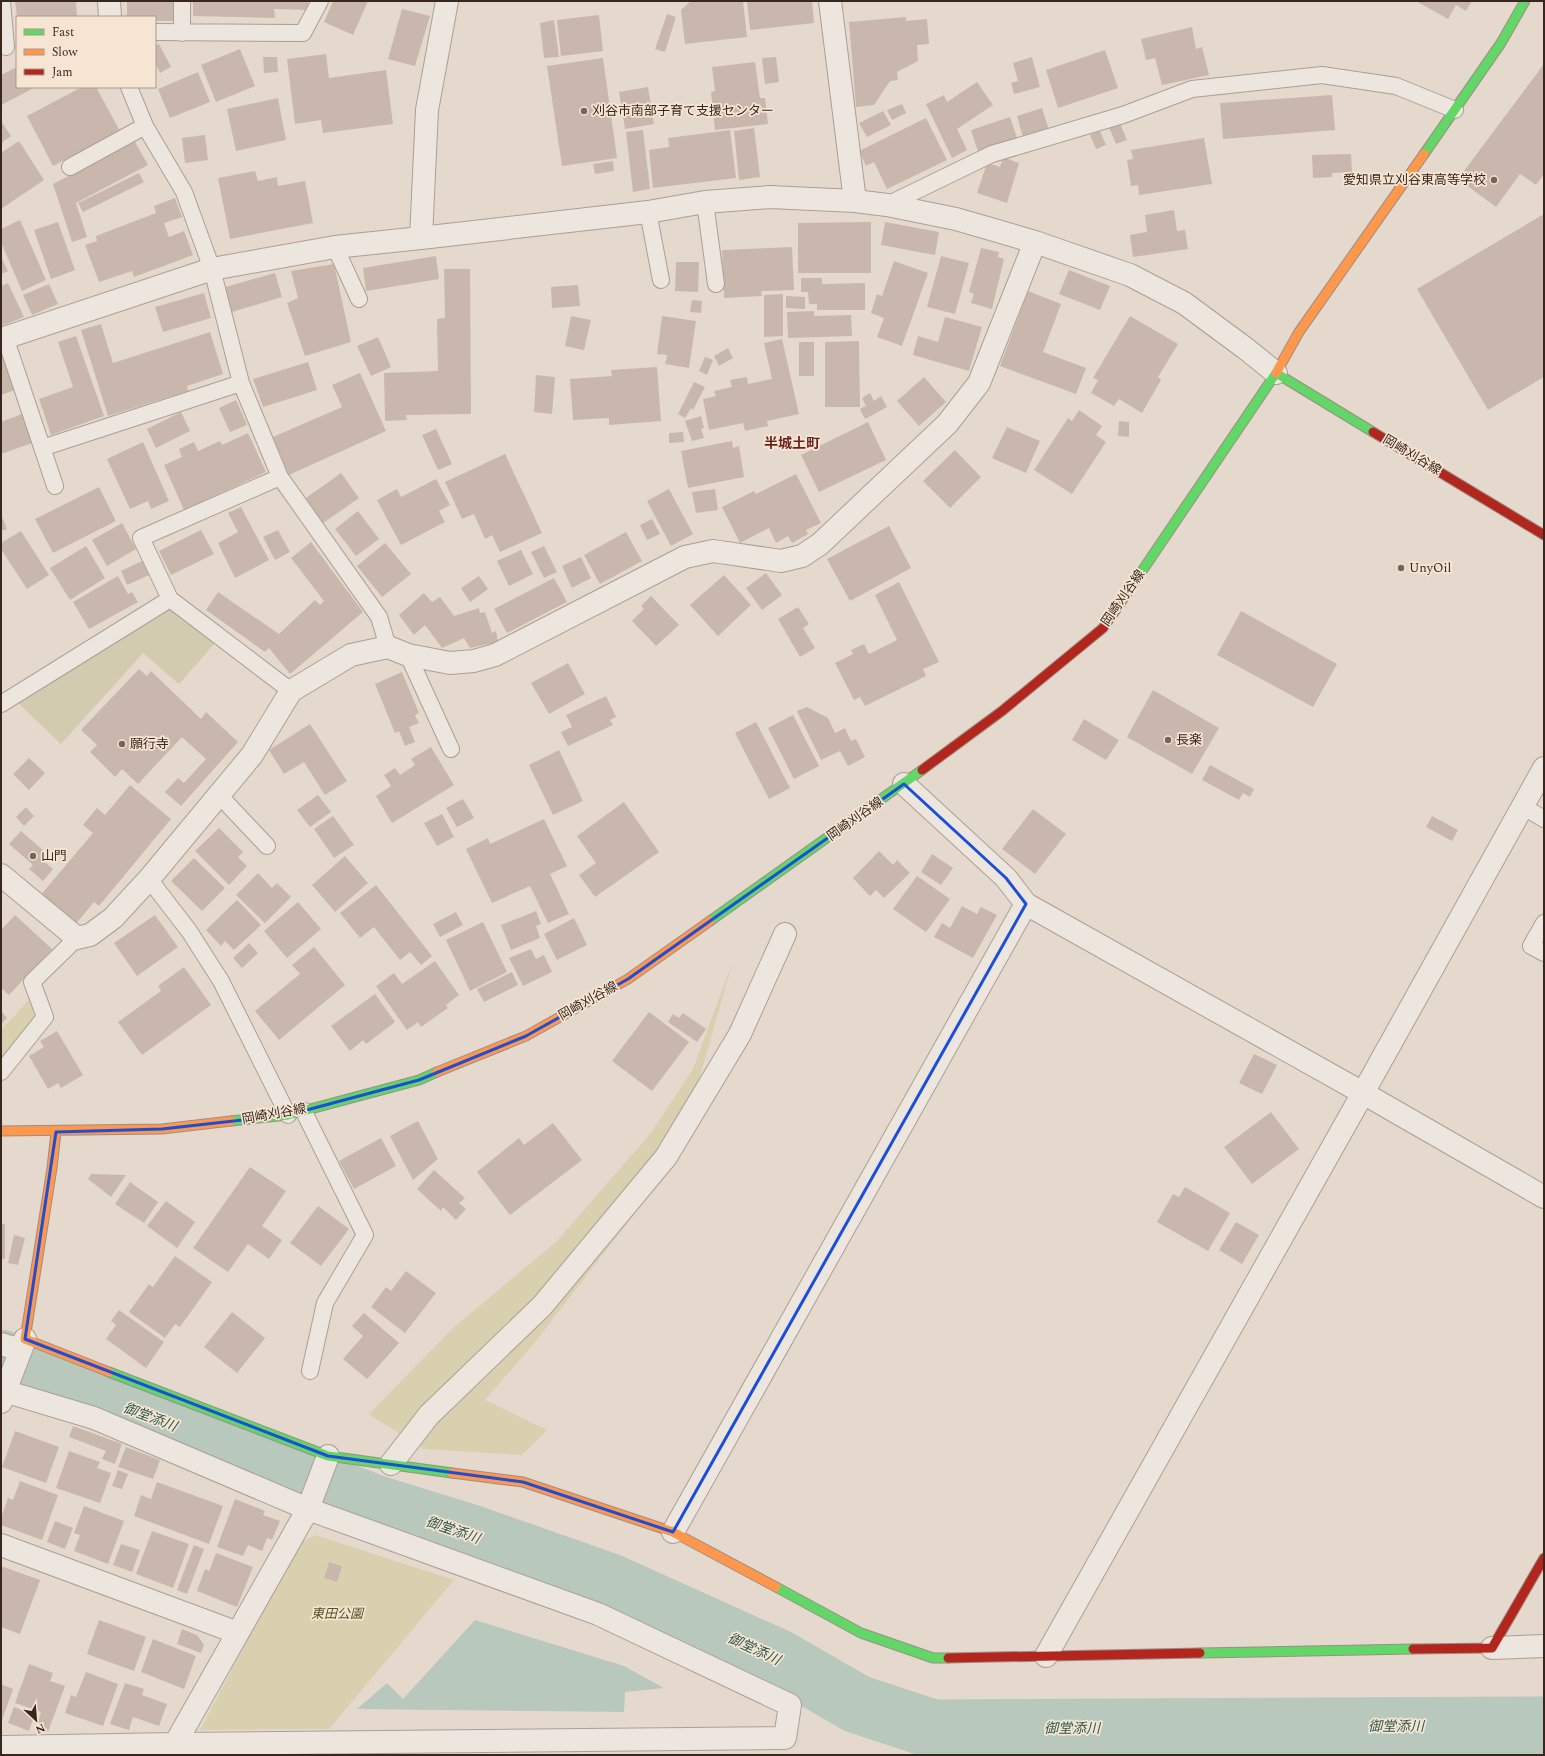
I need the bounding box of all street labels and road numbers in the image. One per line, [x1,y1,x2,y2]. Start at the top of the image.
street label: 岡崎刈谷線 [1379,430,1445,480]
street label: 岡崎刈谷線 [1096,566,1150,630]
street label: 岡崎刈谷線 [823,792,887,846]
street label: 岡崎刈谷線 [555,976,621,1026]
street label: 岡崎刈谷線 [240,1099,308,1129]

